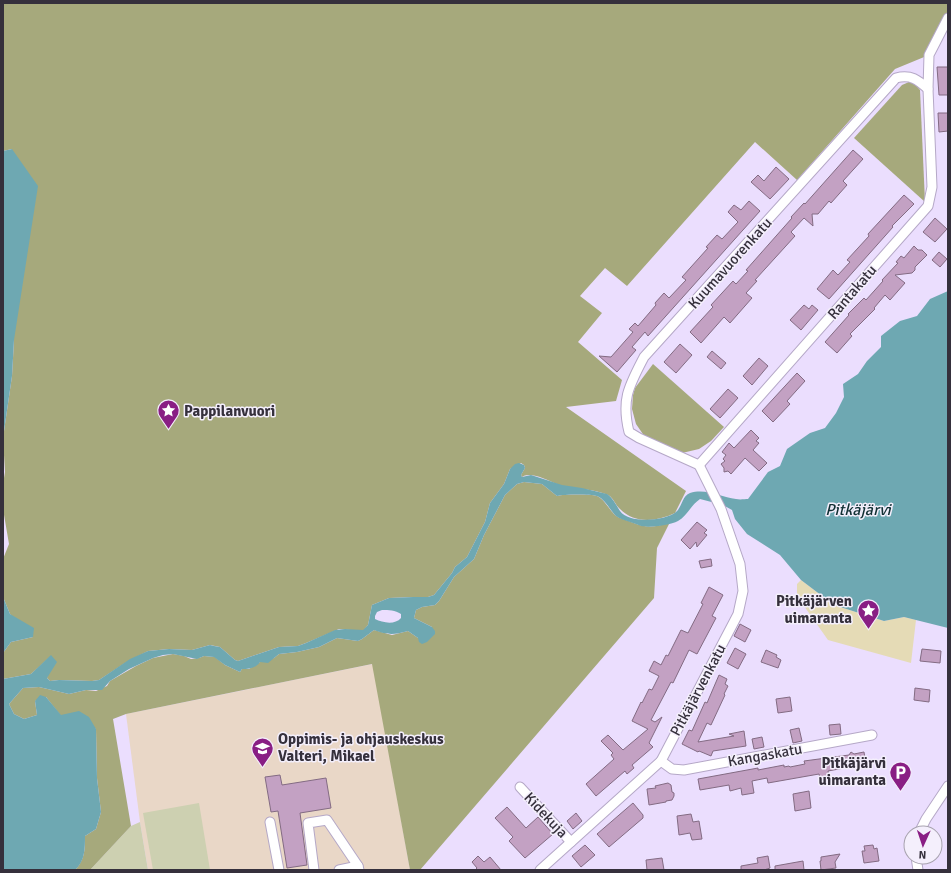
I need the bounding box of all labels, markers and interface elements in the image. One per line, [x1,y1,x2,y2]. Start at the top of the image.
street label: Kuumavuorenkatu [684,214,776,312]
street label: Rantakatu [824,261,880,323]
place icon: Pappilanvuori [155,398,181,431]
place label: Pappilanvuori [184,402,275,420]
water label: Pitkäjärvi [825,500,892,520]
place label: Pitkäjärven uimaranta [776,592,852,627]
place icon: Pitkäjärven uimaranta [855,597,881,630]
street label: Pitkäjärvenkatu [666,641,730,739]
place label: Oppimis- ja ohjauskeskus Valteri, Mikael [278,730,444,765]
school or university icon: Oppimis- ja ohjauskeskus Valteri, Mikael [249,735,275,768]
street label: Kangaskatu [726,740,804,770]
place label: Pitkäjärvi uimaranta [818,754,886,789]
parking icon: Pitkäjärvi uimaranta [888,759,914,792]
street label: Kidekuja [520,789,572,841]
north arrow [903,825,943,865]
text: N [918,848,927,861]

